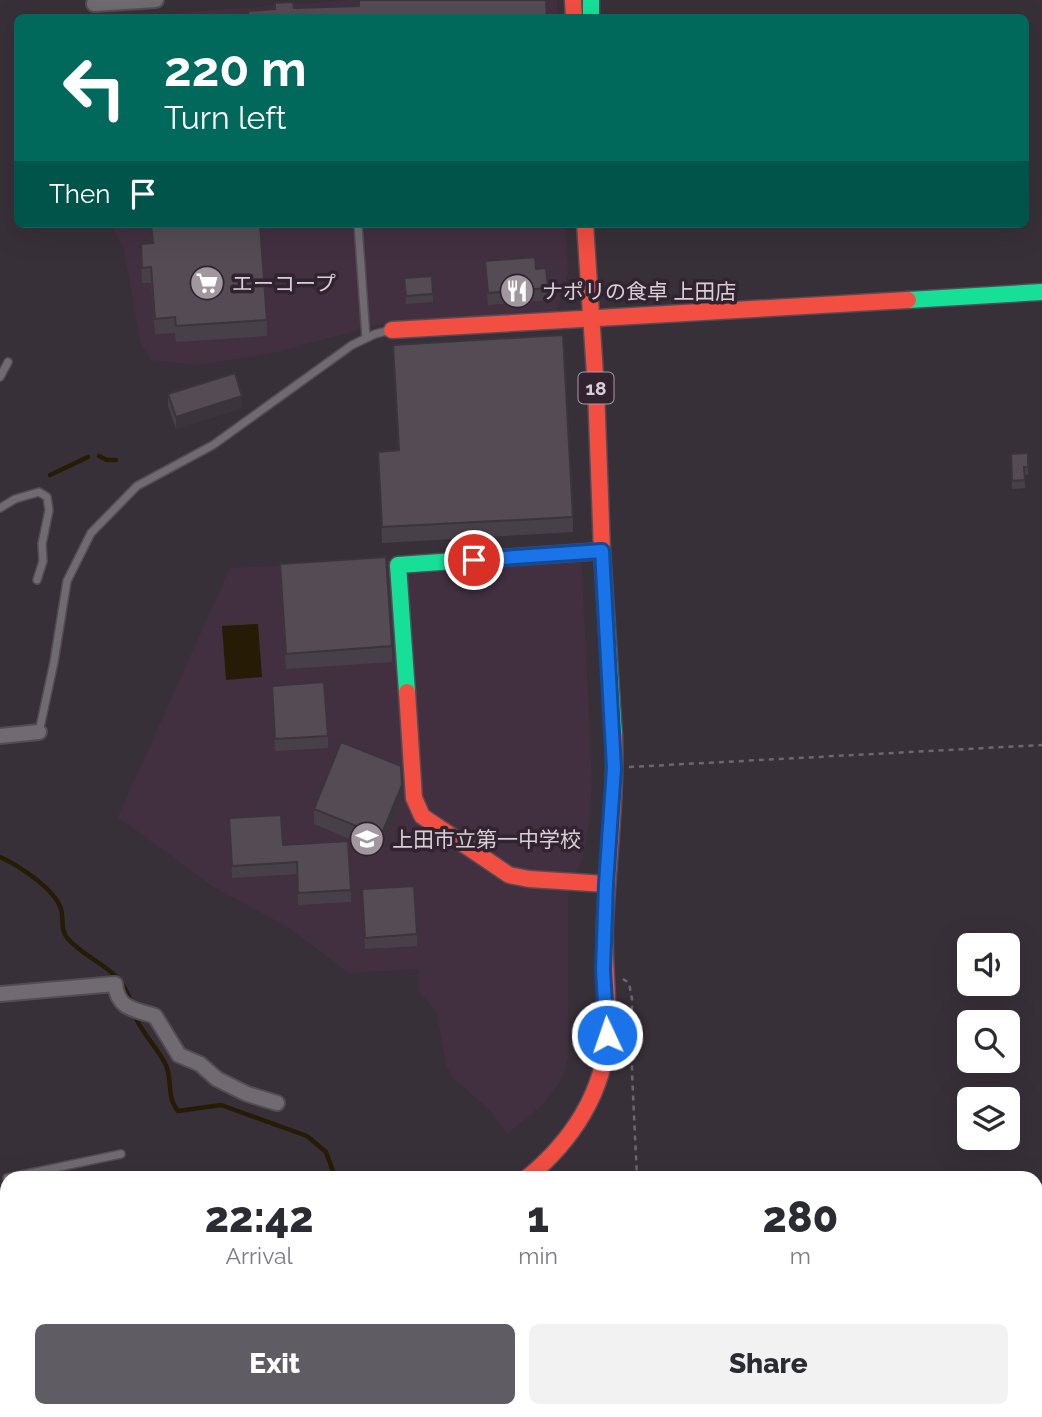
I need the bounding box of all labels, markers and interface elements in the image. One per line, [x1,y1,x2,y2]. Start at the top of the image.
text: 220 m [164,40,307,97]
icon: left [49,42,140,133]
text: Turn left [164,99,286,136]
icon: arrive [124,175,162,213]
text: Then [49,179,110,209]
supermarket icon: エーコープ [188,264,226,302]
place label: エーコープ [232,271,336,296]
restaurant icon: ナポリの食卓 上田店 [498,272,536,310]
place label: ナポリの食卓 上田店 [542,279,736,304]
road number: 18 [578,372,614,404]
pin [444,530,504,590]
icon: arrive [455,541,493,579]
school or university icon: 上田市立第一中学校 [348,820,386,858]
place label: 上田市立第一中学校 [392,827,581,852]
map controls [957,933,1020,1150]
button: sound [957,933,1020,996]
position arrow [570,998,644,1072]
button: search [957,1010,1020,1073]
button: layers [957,1087,1020,1150]
text: 22:42 [205,1193,314,1242]
text: 1 [527,1193,549,1242]
text: 280 [763,1193,838,1242]
text: Arrival [225,1242,293,1269]
text: min [518,1242,558,1269]
text: m [790,1242,811,1269]
button: Exit [35,1324,515,1404]
button: Share [529,1324,1008,1404]

